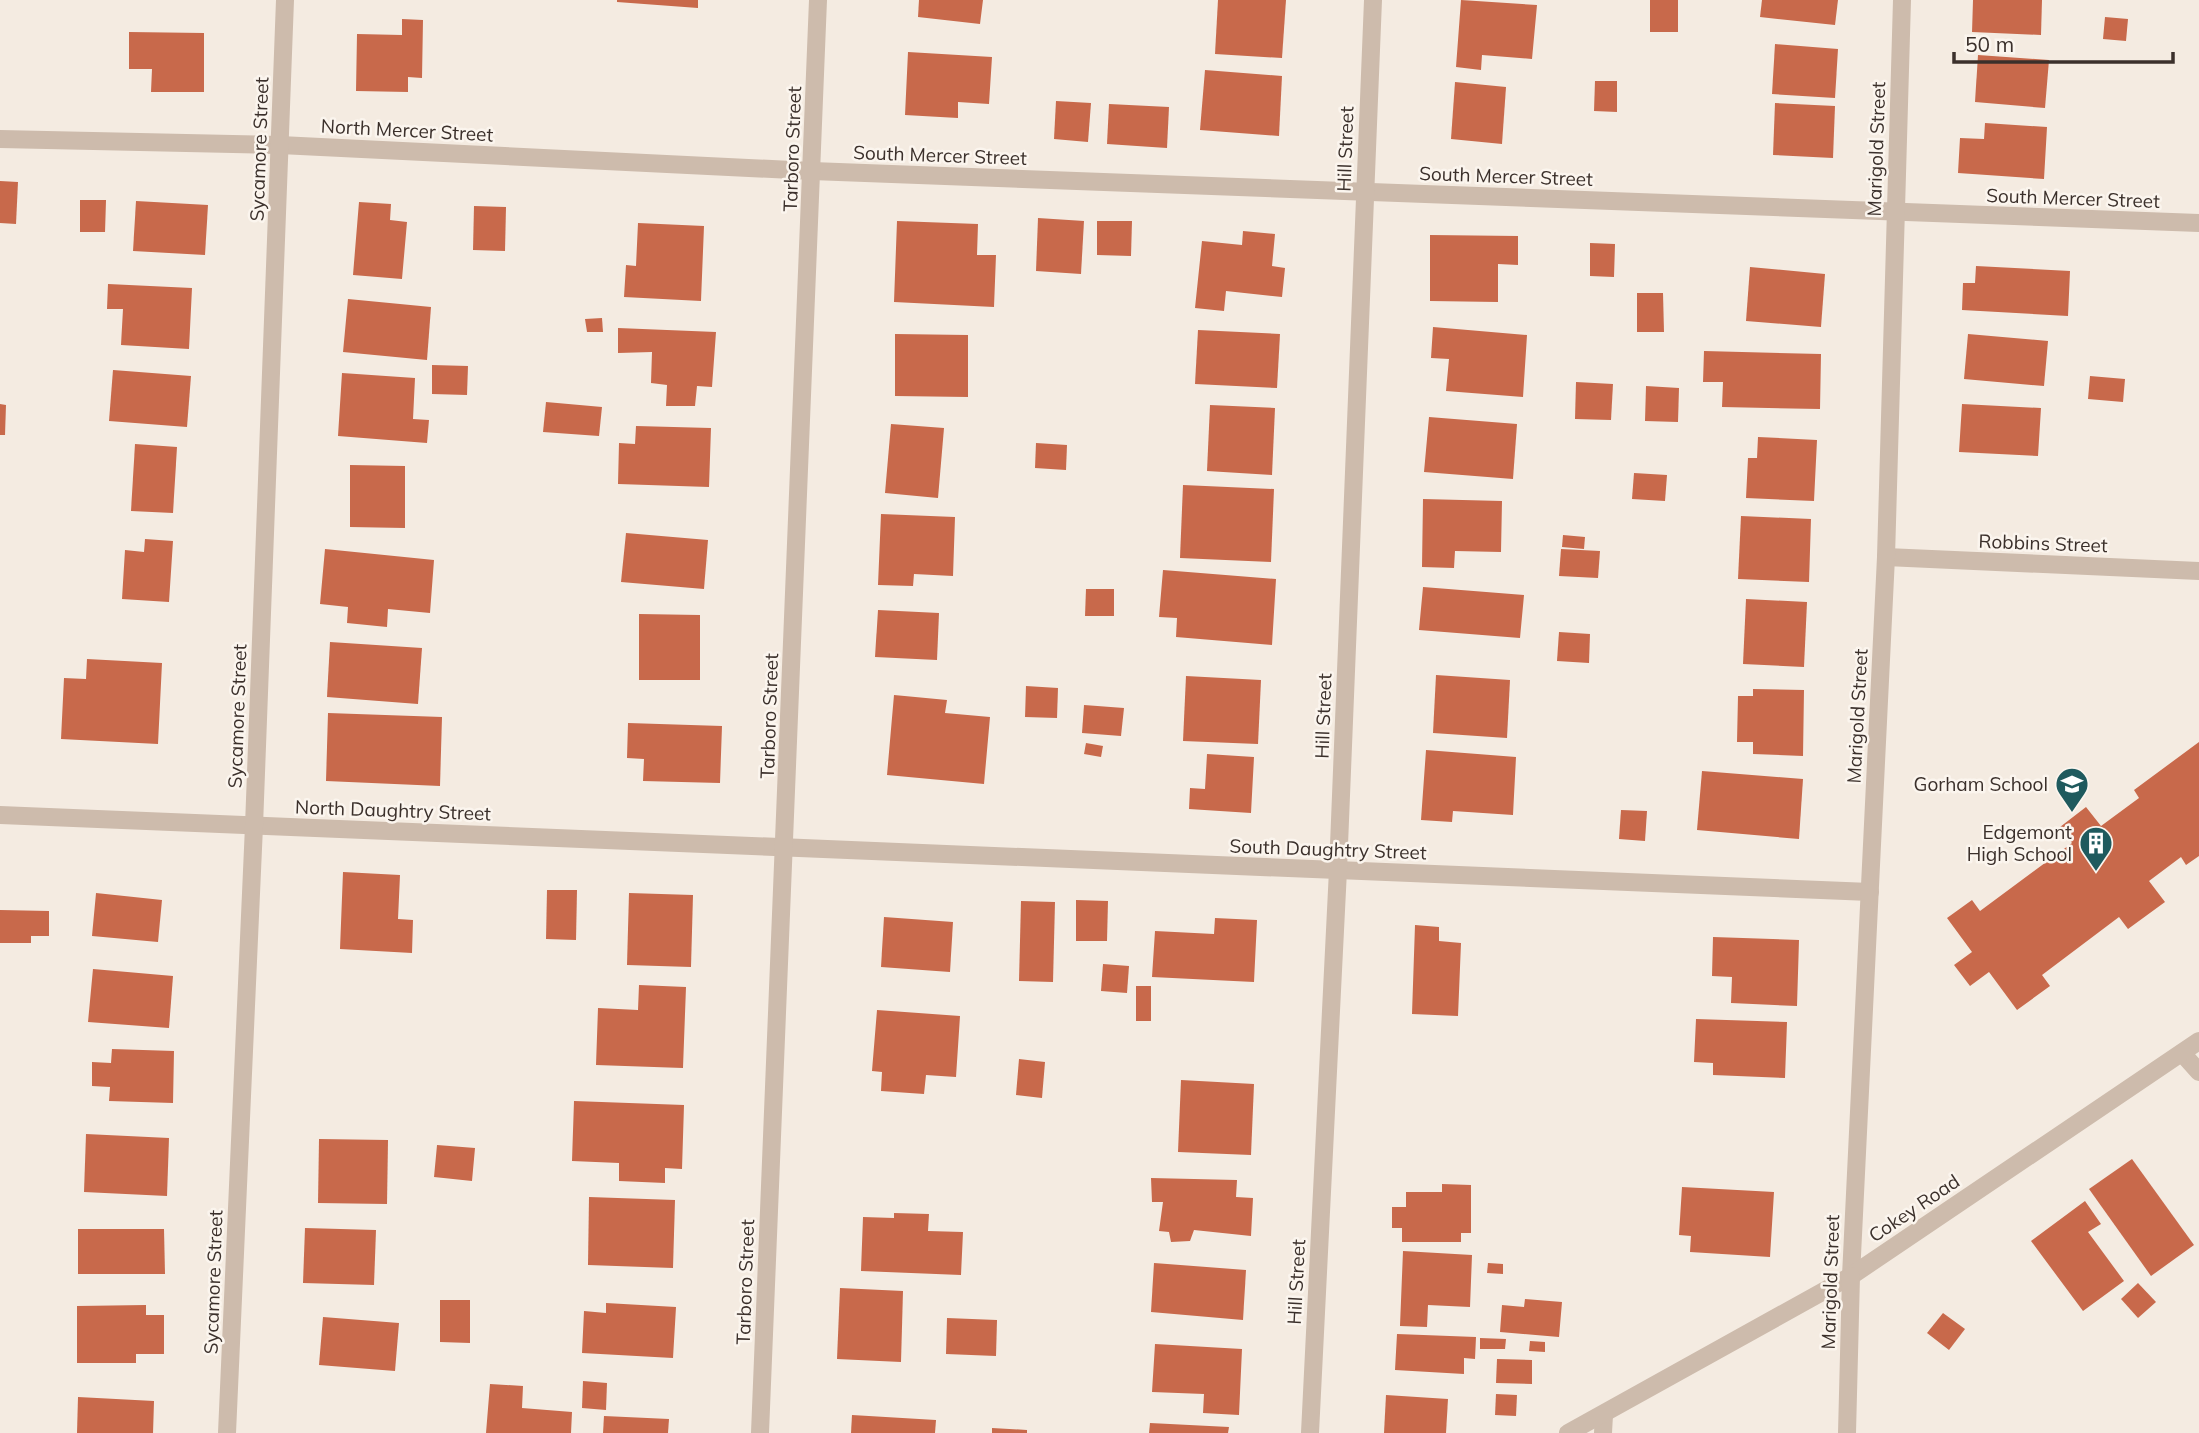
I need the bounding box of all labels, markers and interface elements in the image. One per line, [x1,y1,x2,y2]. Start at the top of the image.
scale bar [1954,21,2173,65]
text: 50 m [1965,31,2014,57]
street label: Sycamore Street [244,76,274,222]
street label: Marigold Street [1862,81,1890,217]
street label: Tarboro Street [778,85,806,212]
street label: Hill Street [1332,105,1358,192]
street label: North Mercer Street [320,114,494,147]
street label: South Mercer Street [853,140,1028,170]
street label: South Mercer Street [1419,161,1594,191]
street label: South Mercer Street [1986,183,2161,213]
street label: Robbins Street [1978,529,2108,557]
street label: Sycamore Street [222,643,252,789]
street label: Marigold Street [1841,648,1873,784]
street label: Tarboro Street [755,652,783,779]
street label: Hill Street [1310,672,1336,759]
school or university icon: Gorham School [2053,765,2091,814]
place label: Gorham School [1914,772,2048,796]
street label: North Daughtry Street [295,795,492,825]
place label: Edgemont High School [1967,820,2072,866]
building icon: Edgemont High School [2077,824,2115,873]
street label: South Daughtry Street [1229,834,1427,864]
street label: Cokey Road [1864,1169,1964,1247]
street label: Sycamore Street [198,1209,228,1355]
street label: Marigold Street [1816,1214,1844,1350]
street label: Tarboro Street [731,1218,759,1345]
street label: Hill Street [1282,1238,1310,1325]

